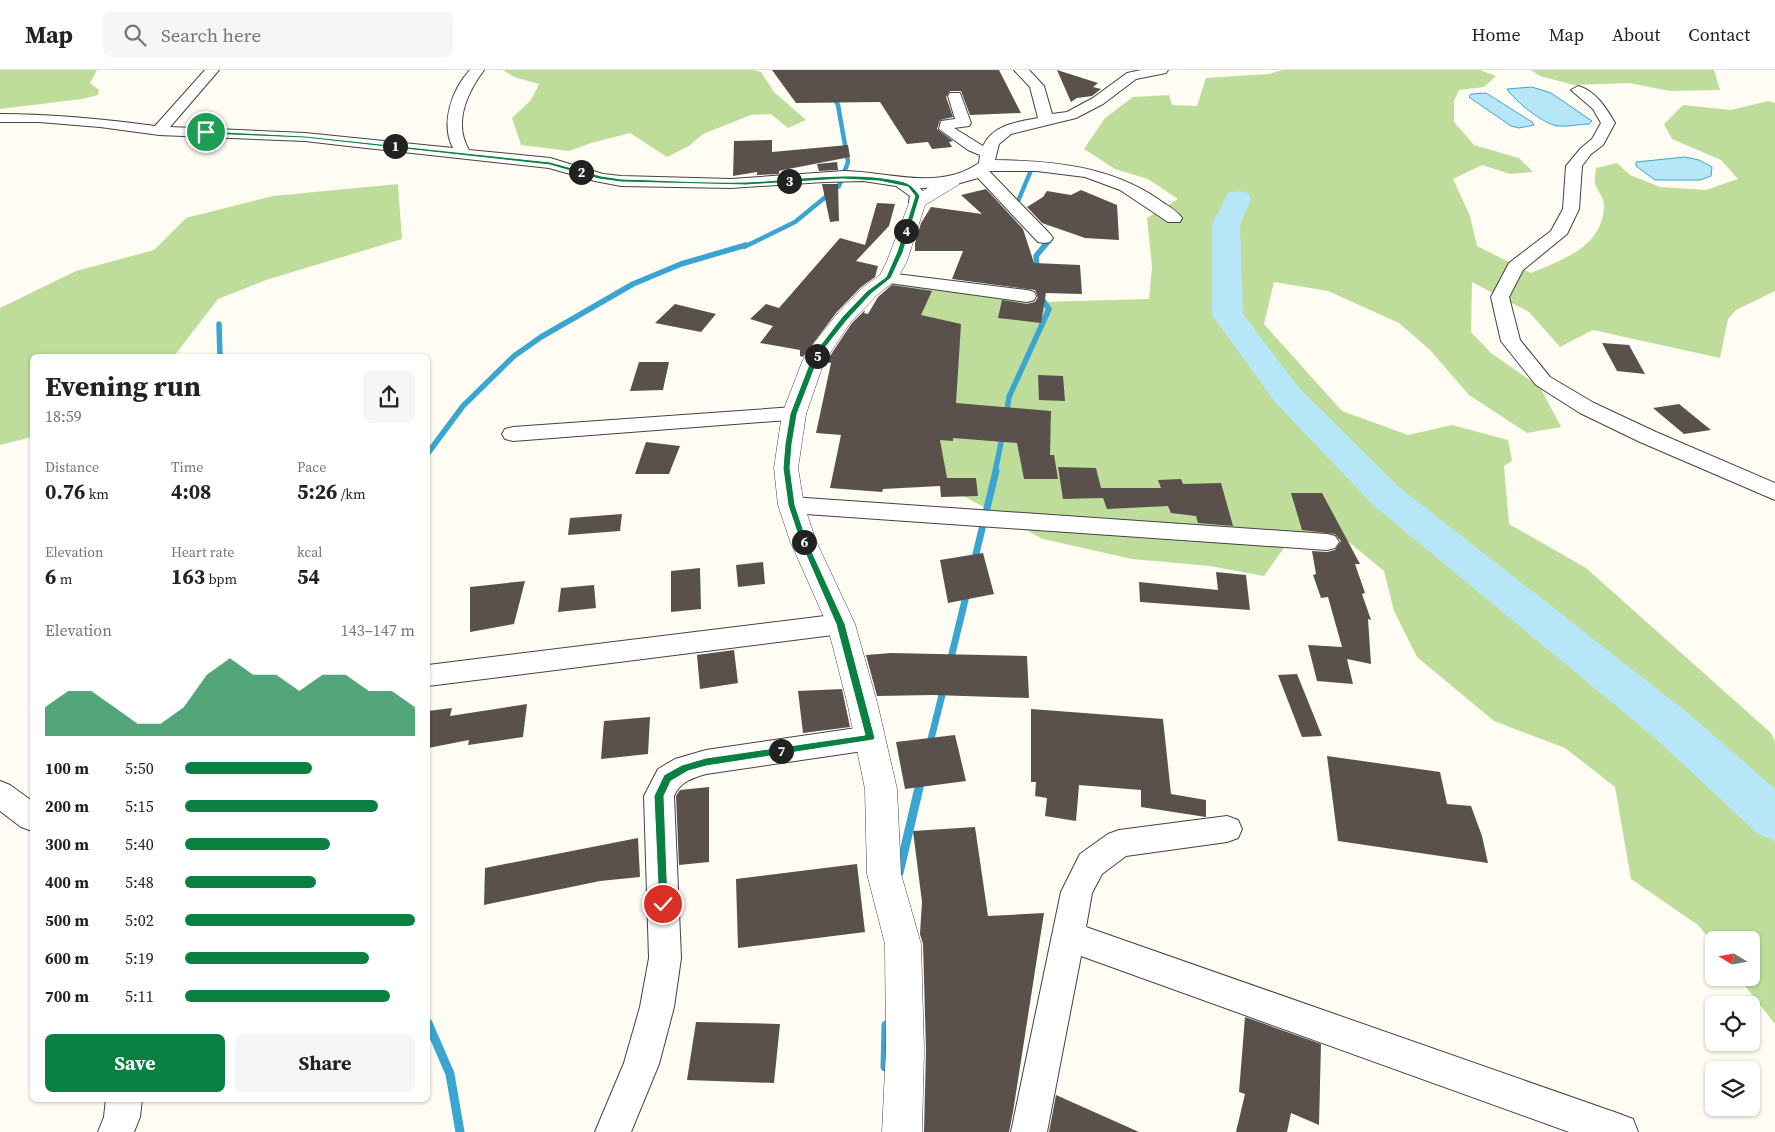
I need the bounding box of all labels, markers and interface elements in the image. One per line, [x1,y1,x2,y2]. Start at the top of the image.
search box [103,12,453,57]
text: Map [25,18,73,51]
icon: search [121,21,149,49]
text: Search here [161,22,261,48]
text: Home [1472,22,1521,47]
text: Map [1549,22,1584,47]
text: About [1612,22,1660,47]
text: Contact [1688,22,1750,47]
pin [185,111,227,153]
icon: arrive [192,118,220,146]
pin: 1 [382,134,408,158]
text: 1 [392,136,399,156]
pin: 2 [568,160,594,184]
text: 2 [578,162,585,182]
pin: 3 [776,168,802,194]
text: 3 [786,171,793,191]
pin: 4 [894,218,918,244]
text: 4 [903,221,910,241]
pin: 5 [804,344,830,368]
text: 5 [814,346,821,366]
text: Evening run [45,367,201,405]
button: share [363,371,415,423]
text: 18:59 [45,405,82,427]
text: Distance [45,457,99,477]
text: Time [171,457,203,477]
text: Pace [297,457,326,477]
text: 0.76 [45,477,85,506]
text: 4:08 [171,477,211,506]
text: 5:26 [297,477,337,506]
text: km [85,484,109,504]
text: /km [337,484,366,504]
pin: 6 [792,530,816,554]
text: 6 [801,532,808,552]
text: Elevation [45,542,103,562]
text: Heart rate [171,542,234,562]
text: kcal [297,542,323,562]
text: 6 [45,562,56,591]
text: 163 [171,562,205,591]
text: 54 [297,562,320,591]
text: m [56,569,72,589]
text: bpm [205,569,237,589]
text: Elevation [45,619,112,641]
text: 143–147 m [341,619,415,641]
pin: 7 [768,738,794,764]
text: 7 [778,741,785,761]
text: 100 m [45,757,89,779]
text: 5:50 [125,757,154,779]
text: 200 m [45,795,89,817]
text: 5:15 [125,795,154,817]
text: 300 m [45,833,89,855]
text: 5:40 [125,833,154,855]
text: 400 m [45,871,89,893]
text: 5:48 [125,871,154,893]
pin [642,883,684,925]
icon: check [649,890,677,918]
text: 500 m [45,909,89,931]
text: 5:02 [125,909,154,931]
north arrow [1705,931,1760,986]
map controls [1705,931,1760,1116]
text: 600 m [45,947,89,969]
text: 5:19 [125,947,154,969]
text: 700 m [45,985,89,1007]
text: 5:11 [125,985,154,1007]
button: locate [1705,996,1760,1051]
button: Save [45,1034,225,1092]
button: Share [235,1034,415,1092]
button: layers [1705,1061,1760,1116]

